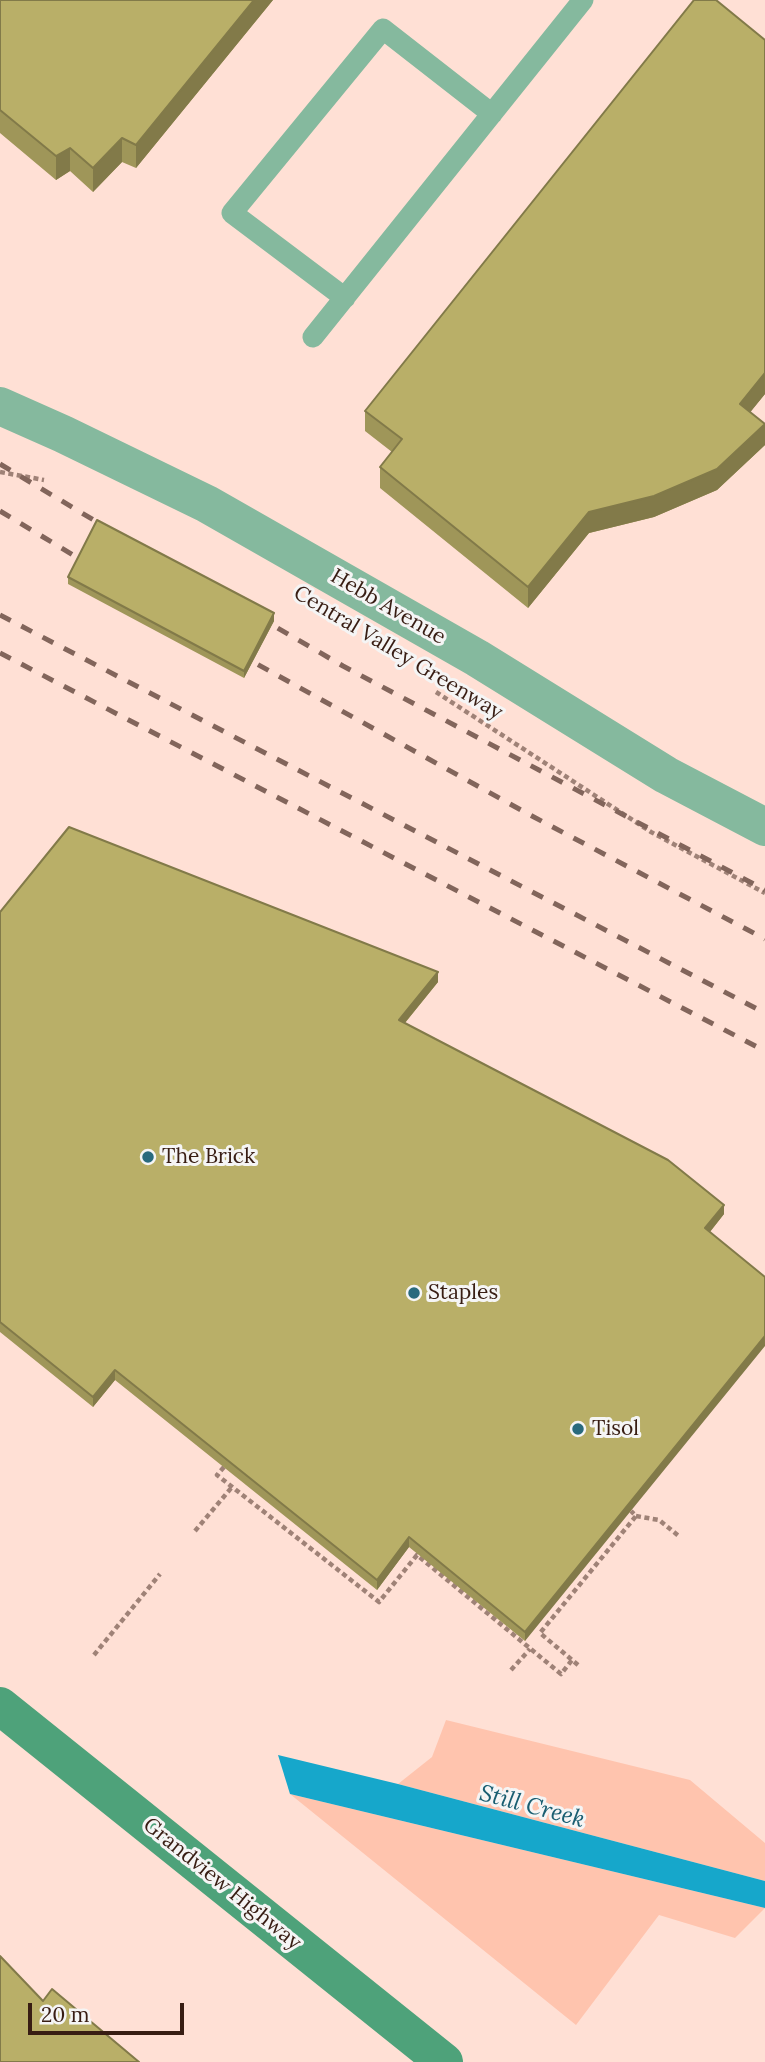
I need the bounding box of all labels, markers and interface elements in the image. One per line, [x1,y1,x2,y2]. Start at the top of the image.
street label: Hebb Avenue [326,564,450,650]
street label: Central Valley Greenway [289,581,507,725]
place label: The Brick [162,1144,255,1170]
marker: The Brick [140,1149,156,1165]
place label: Staples [428,1280,498,1306]
marker: Staples [406,1285,422,1301]
place label: Tisol [592,1416,639,1442]
marker: Tisol [570,1421,586,1437]
water label: Still Creek [476,1780,588,1834]
street label: Grandview Highway [138,1812,306,1956]
scale bar [32,1988,187,2032]
text: 20 m [41,2001,90,2028]

